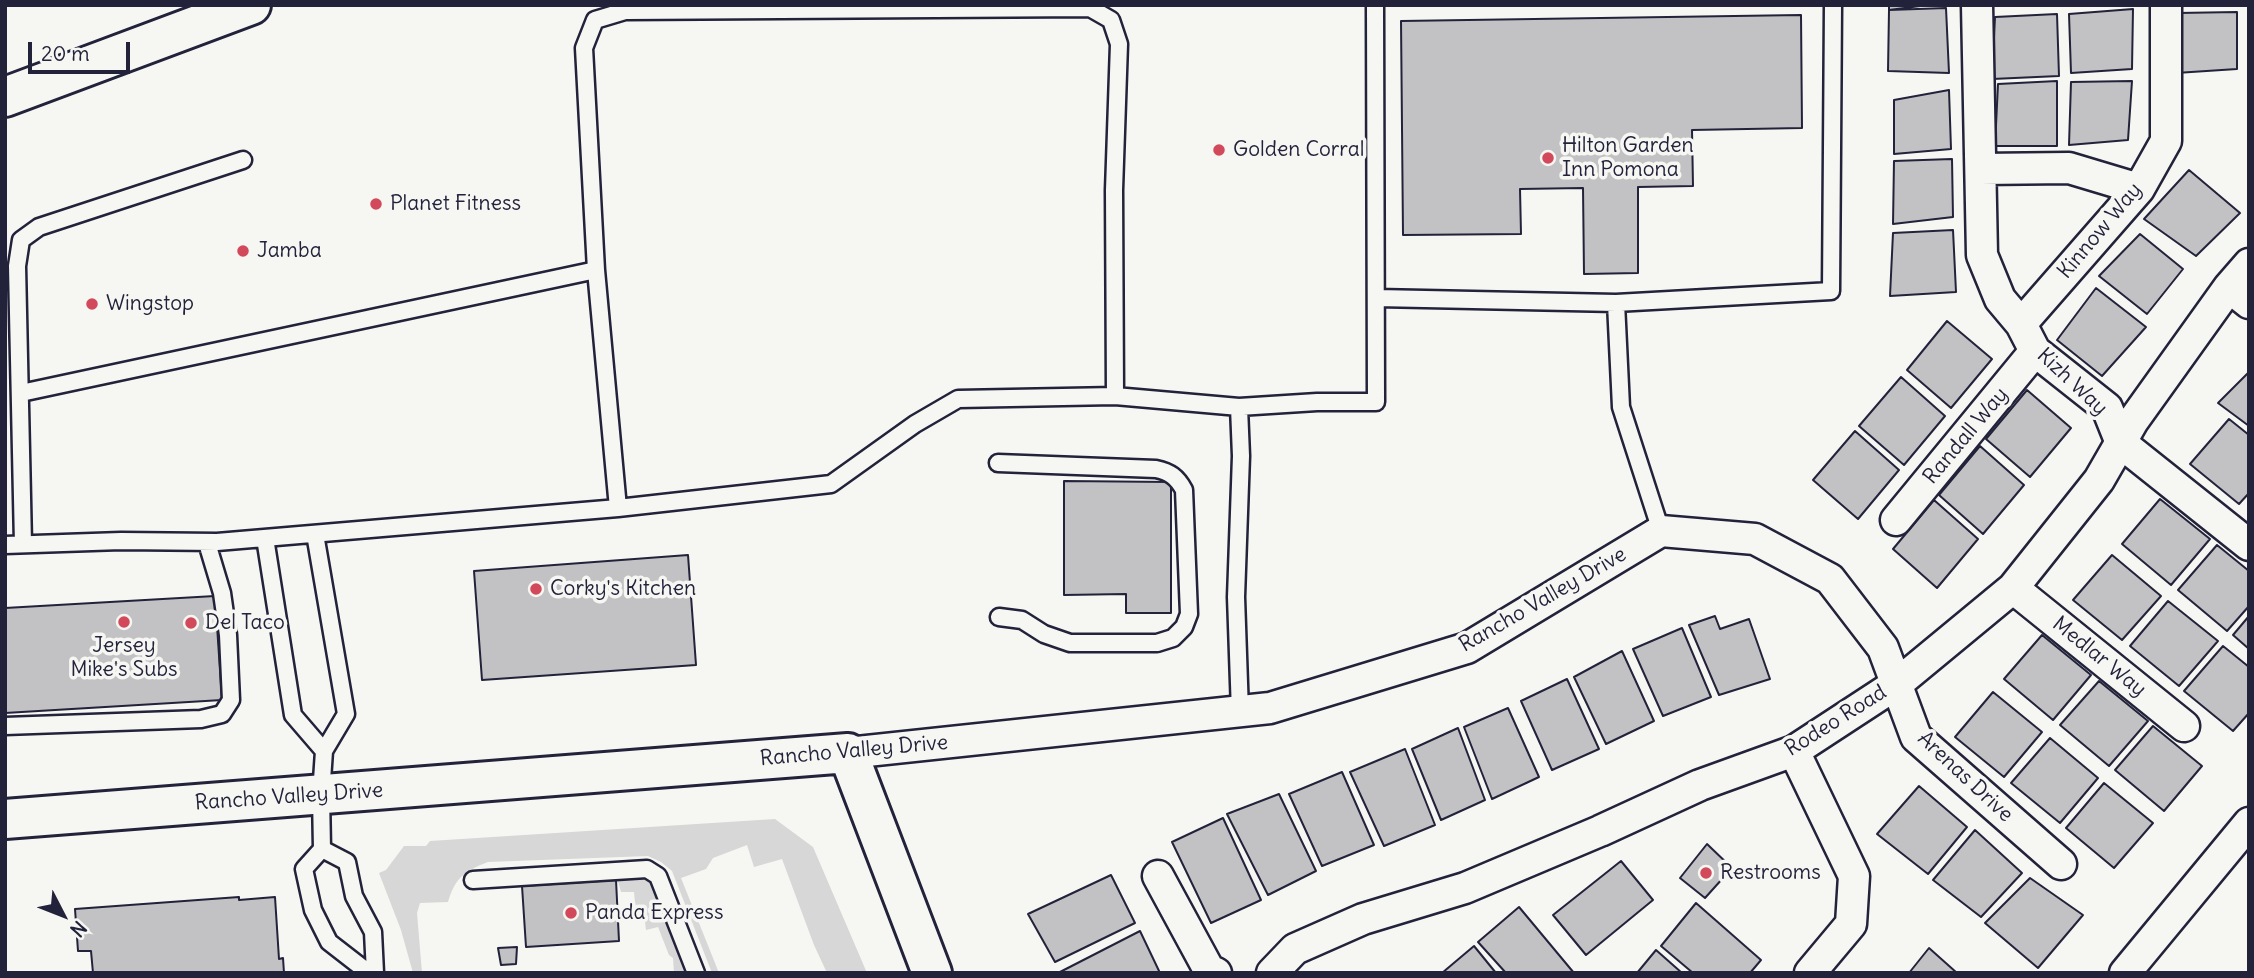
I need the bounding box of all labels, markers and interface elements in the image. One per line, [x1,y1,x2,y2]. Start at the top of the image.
scale bar [32,28,133,72]
text: 20 m [41,40,90,67]
place label: Hilton Garden Inn Pomona [1562,133,1694,183]
place label: Golden Corral [1233,137,1364,163]
marker: Golden Corral [1211,142,1227,158]
marker: Hilton Garden Inn Pomona [1540,150,1556,166]
street label: Kinnow Way [2053,178,2147,284]
place label: Planet Fitness [390,191,521,217]
marker: Planet Fitness [368,196,384,212]
place label: Jamba [257,238,322,264]
marker: Jamba [235,243,251,259]
place label: Wingstop [106,291,194,317]
marker: Wingstop [84,296,100,312]
street label: Kizh Way [2032,343,2112,421]
street label: Randall Way [1918,383,2014,489]
street label: Rancho Valley Drive [1455,542,1631,658]
place label: Corky's Kitchen [550,576,696,602]
marker: Corky's Kitchen [528,581,544,597]
place label: Del Taco [205,610,285,636]
street label: Medlar Way [2047,612,2151,702]
marker: Jersey Mike's Subs [116,614,132,630]
marker: Del Taco [183,615,199,631]
place label: Jersey Mike's Subs [70,633,178,683]
street label: Rodeo Road [1781,680,1891,762]
street label: Arenas Drive [1912,726,2018,828]
street label: Rancho Valley Drive [759,730,949,772]
street label: Rancho Valley Drive [194,778,384,816]
place label: Restrooms [1720,860,1821,886]
marker: Restrooms [1698,865,1714,881]
north arrow [28,880,98,950]
place label: Panda Express [585,900,723,926]
marker: Panda Express [563,905,579,921]
text: N [65,916,92,942]

